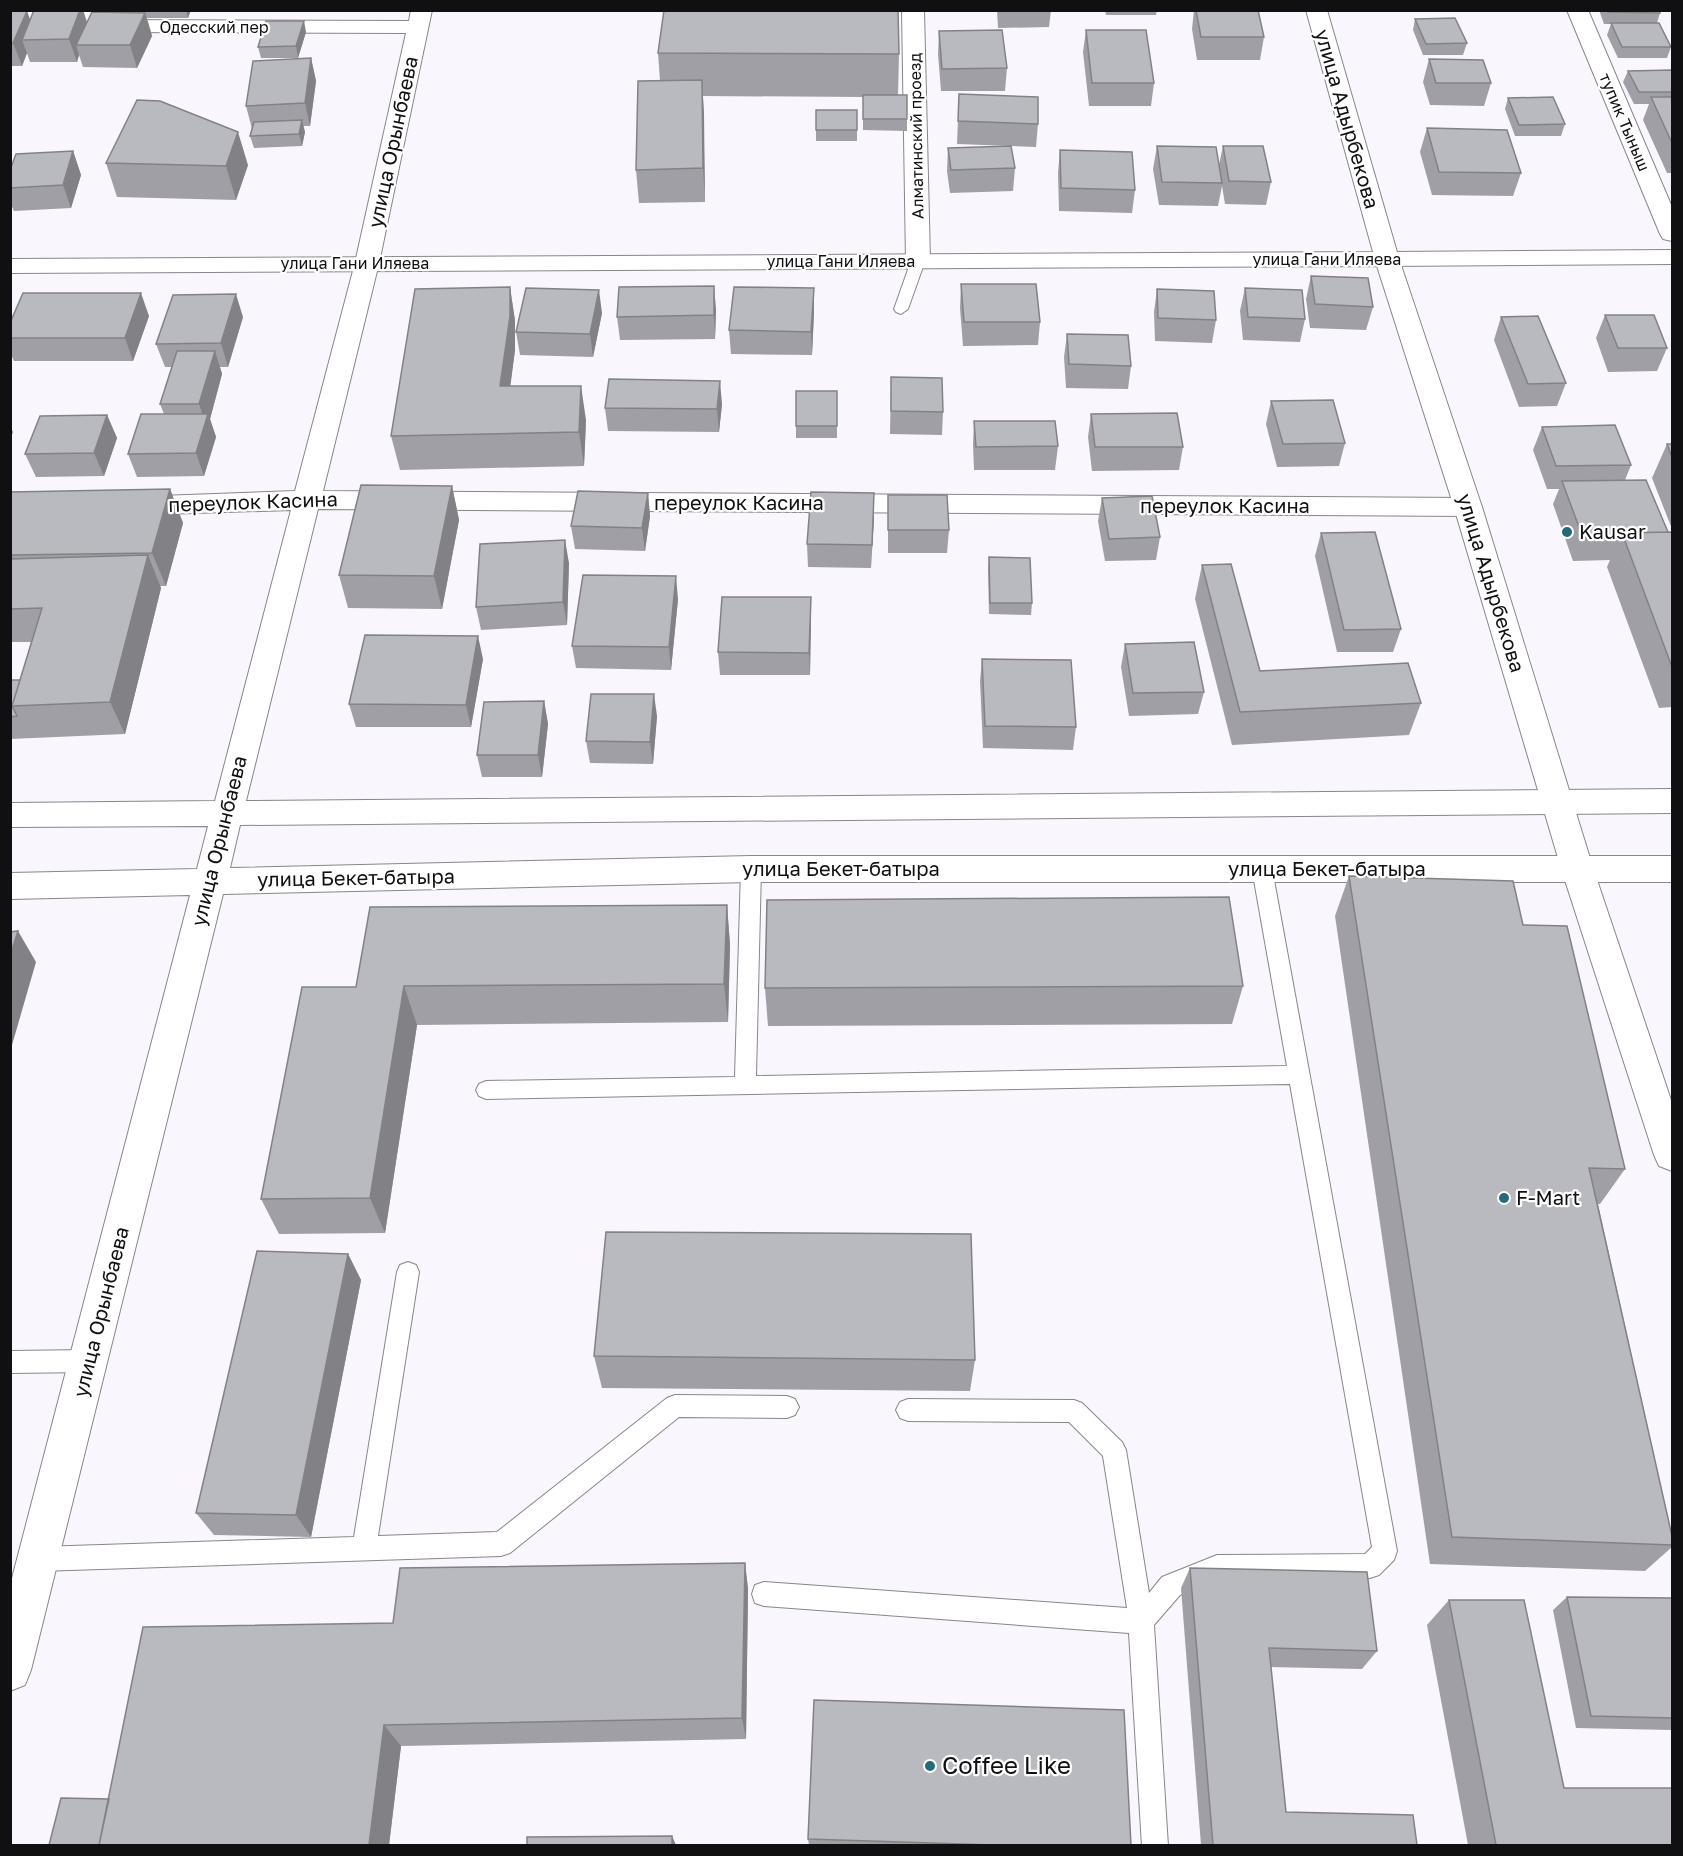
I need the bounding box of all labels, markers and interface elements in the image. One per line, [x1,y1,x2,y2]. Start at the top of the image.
street label: Одесский пер [159,17,269,37]
street label: улица Адырбекова [1311,26,1385,211]
street label: Алматинский проезд [905,53,927,219]
street label: улица Орынбаева [362,54,422,230]
street label: тупик Тыныш [1595,70,1655,174]
street label: улица Гани Иляева [1253,249,1401,269]
street label: улица Гани Иляева [767,251,915,271]
street label: улица Гани Иляева [281,253,429,273]
street label: переулок Касина [168,486,338,516]
street label: переулок Касина [654,490,824,514]
street label: улица Адырбекова [1453,490,1531,675]
street label: переулок Касина [1140,493,1310,517]
place label: Kausar [1579,519,1646,543]
marker: Kausar [1560,525,1574,539]
street label: улица Орынбаева [185,753,251,929]
street label: улица Бекет-батыра [742,856,940,880]
street label: улица Бекет-батыра [1228,856,1426,880]
street label: улица Бекет-батыра [257,863,455,891]
place label: F-Mart [1516,1185,1580,1209]
marker: F-Mart [1497,1191,1511,1205]
street label: улица Орынбаева [67,1224,133,1400]
place label: Coffee Like [942,1750,1071,1779]
marker: Coffee Like [923,1759,937,1773]

